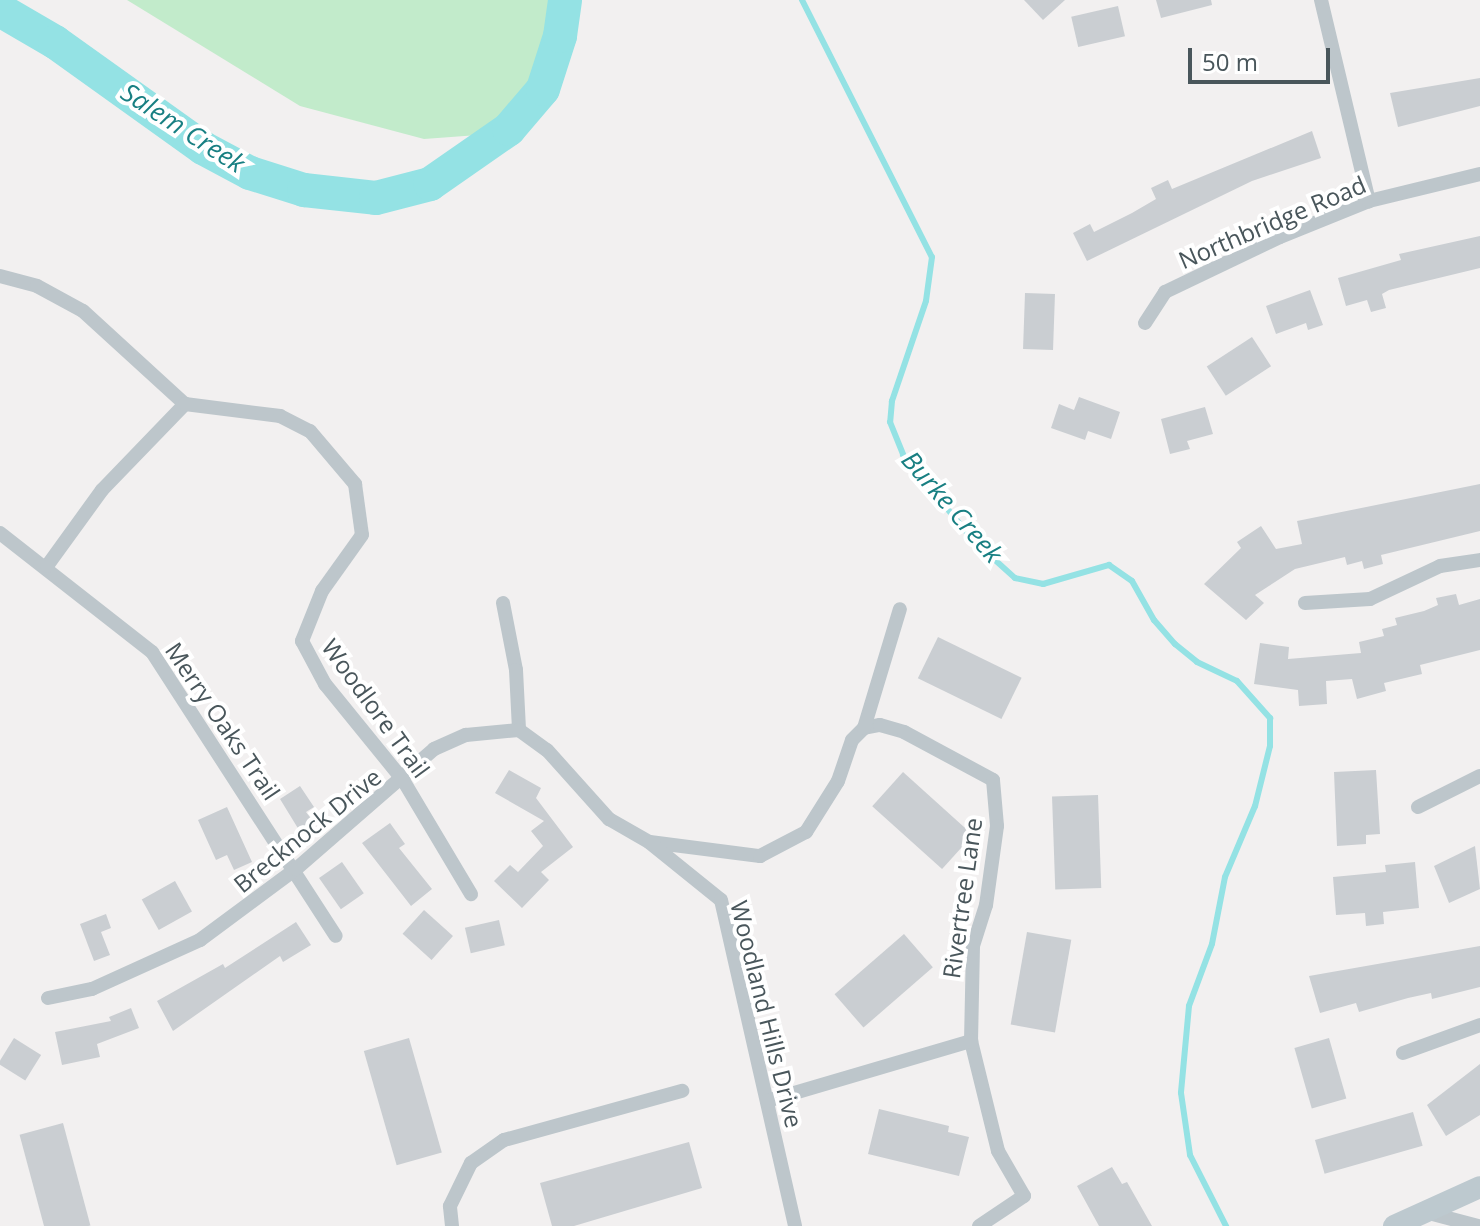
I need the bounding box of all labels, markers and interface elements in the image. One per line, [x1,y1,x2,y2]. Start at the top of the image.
scale bar [1192,32,1334,82]
text: 50 m [1202,45,1258,78]
water label: Salem Creek [115,77,251,179]
street label: Northbridge Road [1174,170,1370,274]
water label: Burke Creek [895,445,1009,569]
street label: Woodlore Trail [316,633,436,783]
street label: Merry Oaks Trail [160,637,286,805]
street label: Brecknock Drive [228,762,386,898]
street label: Rivertree Lane [936,816,988,980]
street label: Woodland Hills Drive [725,897,809,1131]

